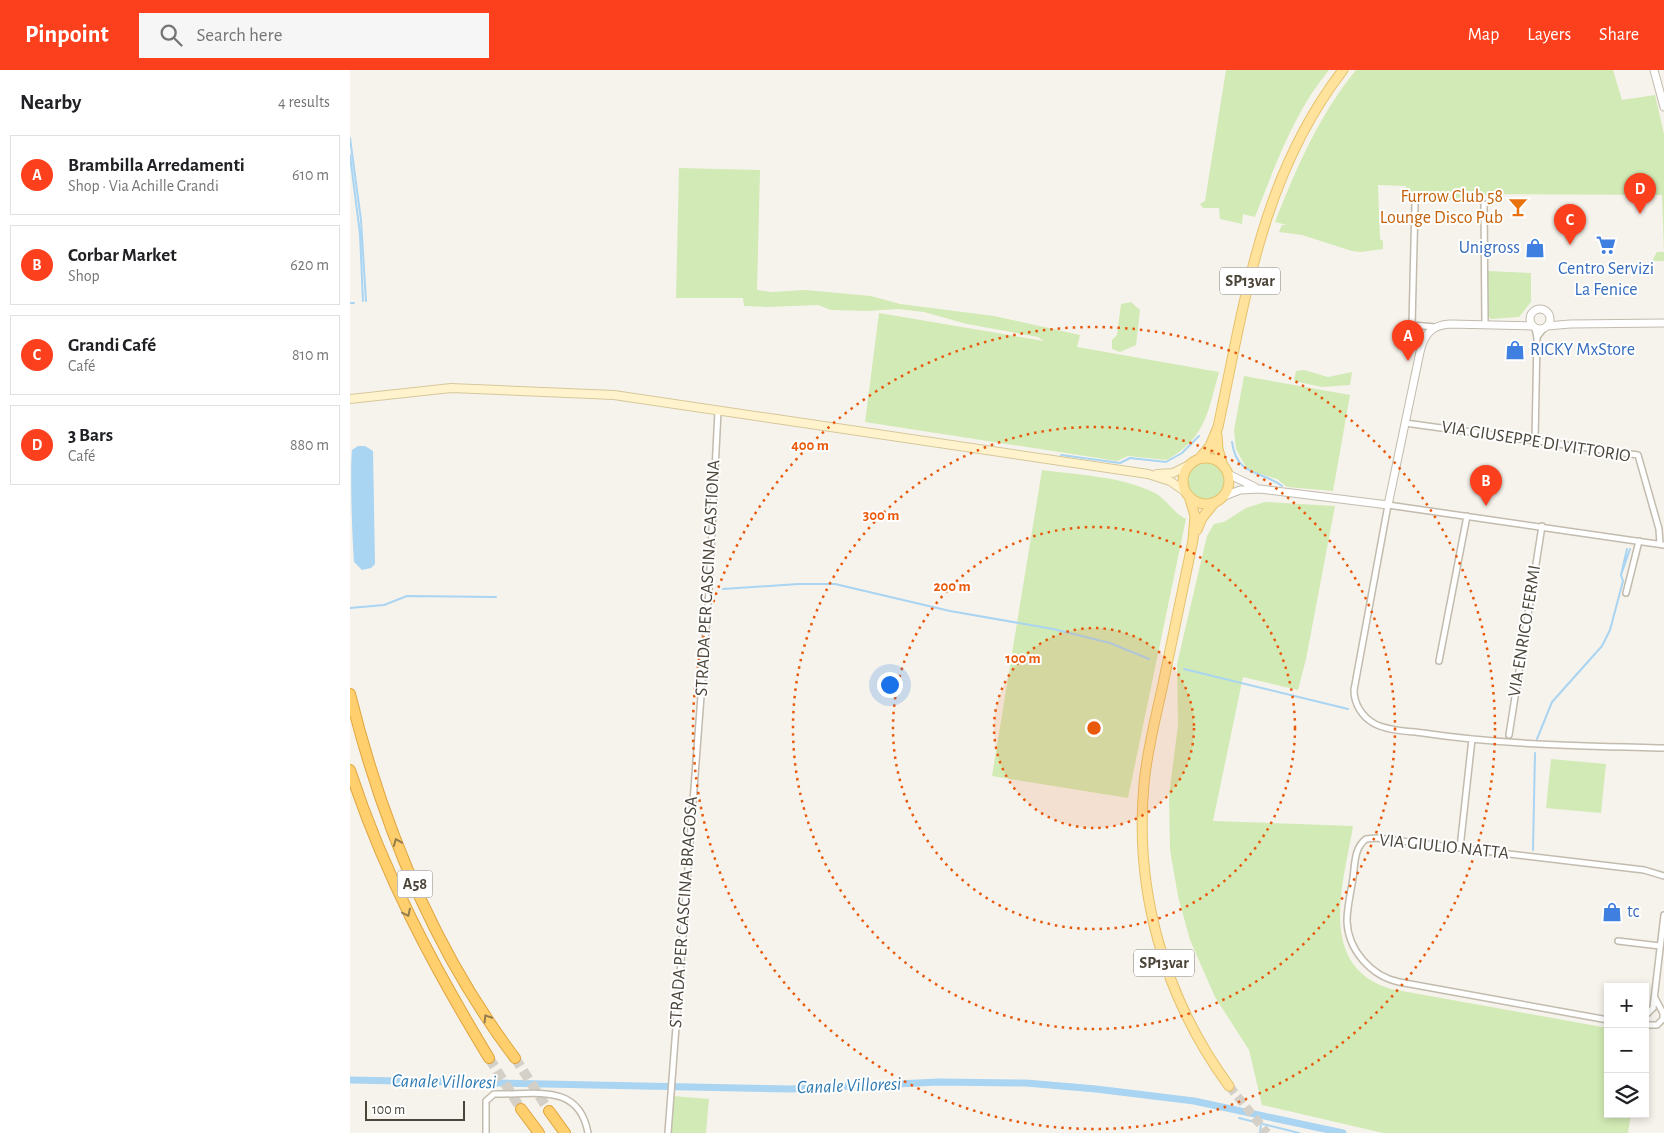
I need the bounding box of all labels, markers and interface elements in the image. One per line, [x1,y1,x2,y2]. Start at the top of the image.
search box [139,13,489,58]
icon: search [157,21,185,49]
text: Pinpoint [25,23,109,47]
text: Search here [197,26,283,45]
text: Map [1468,26,1499,44]
text: Layers [1527,26,1571,44]
text: Share [1599,26,1639,44]
text: Nearby [20,92,81,113]
text: 4 results [278,94,330,110]
text: Brambilla Arredamenti [68,156,245,175]
text: A [32,167,42,183]
text: 610 m [292,167,329,183]
pin: D [1624,173,1656,214]
text: Shop · Via Achille Grandi [68,178,219,194]
place label: Furrow Club 58 Lounge Disco Pub [1380,188,1503,227]
bar icon: Furrow Club 58 Lounge Disco Pub [1507,196,1529,218]
pin: C [1554,204,1586,245]
supermarket icon: Centro Servizi La Fenice [1595,234,1617,256]
shop icon: Unigross [1524,237,1546,259]
place label: Unigross [1459,239,1520,257]
text: Corbar Market [68,246,177,265]
text: B [32,257,42,273]
text: 620 m [290,257,329,273]
place label: Centro Servizi La Fenice [1558,260,1654,299]
text: Shop [68,268,100,284]
road number: SP13var [1220,268,1280,295]
pin: A [1392,320,1424,361]
text: Grandi Café [68,336,156,355]
shop icon: RICKY MxStore [1504,339,1526,361]
place label: RICKY MxStore [1530,341,1635,359]
text: C [33,347,41,363]
text: 810 m [292,347,329,363]
text: Café [68,358,96,374]
street label: VIA GIUSEPPE DI VITTORIO [1440,418,1632,466]
text: 3 Bars [68,426,113,445]
text: D [32,437,42,453]
text: 880 m [290,437,329,453]
text: 400 m [791,438,829,453]
text: Café [68,448,96,464]
street label: STRADA PER CASCINA CASTIONA [693,459,723,697]
pin: B [1470,465,1502,506]
text: 300 m [863,508,899,523]
street label: VIA ENRICO FERMI [1506,564,1544,698]
text: 200 m [933,579,971,594]
text: 100 m [1005,651,1041,666]
your location [877,672,903,698]
centre of rings [1085,719,1103,737]
street label: STRADA PER CASCINA BRAGOSA [667,795,701,1028]
street label: VIA GIULIO NATTA [1378,831,1510,863]
one-way arrow [393,838,403,847]
road number: A58 [398,871,432,898]
shop icon: tc [1601,901,1623,923]
place label: tc [1627,903,1639,921]
one-way arrow [401,908,411,917]
road number: SP13var [1134,950,1194,976]
map controls [1604,983,1649,1118]
button: + [1604,983,1649,1028]
one-way arrow [483,1014,493,1023]
button: − [1604,1028,1649,1073]
water label: Canale Villoresi [392,1072,496,1092]
button: layers [1604,1073,1649,1118]
water label: Canale Villoresi [797,1075,901,1097]
scale bar [365,1098,465,1121]
text: 100 m [372,1103,405,1117]

